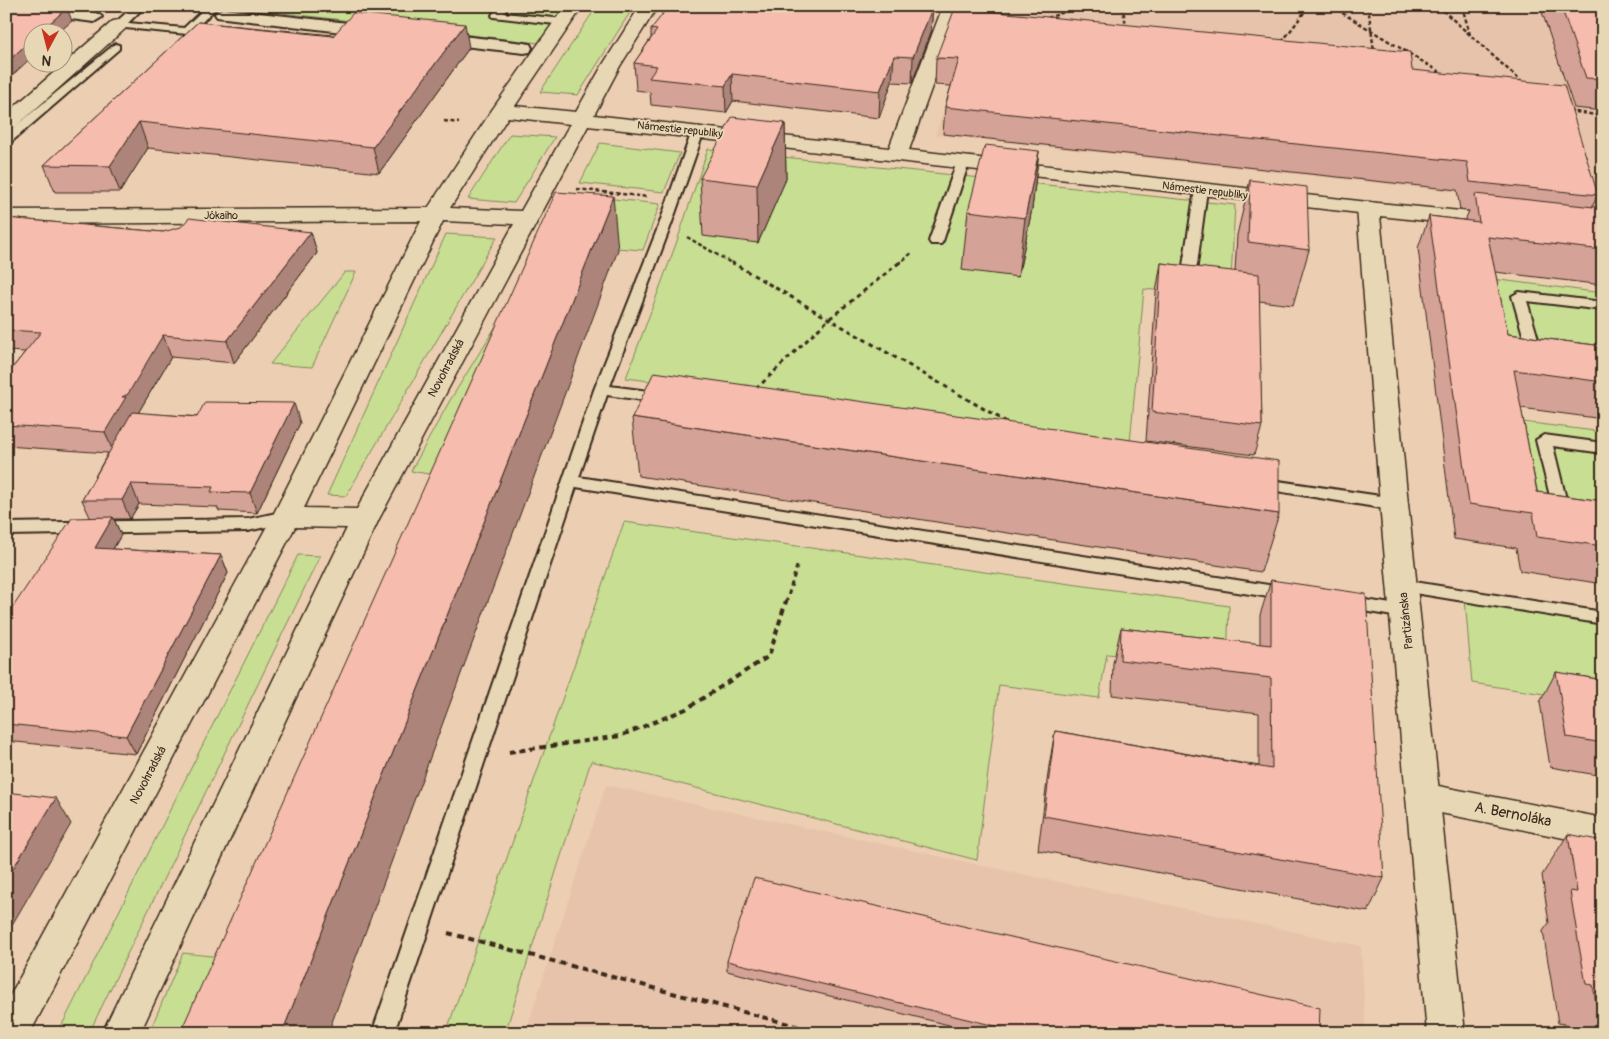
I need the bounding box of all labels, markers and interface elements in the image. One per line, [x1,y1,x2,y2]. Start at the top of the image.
north arrow [22,22,72,72]
text: N [41,51,52,69]
street label: Námestie republiky [637,119,724,140]
street label: Námestie republiky [1161,179,1249,202]
street label: Jókaiho [204,209,238,222]
street label: Novohradská [425,336,468,400]
street label: Partizánska [1396,591,1417,650]
street label: Novohradská [127,743,170,807]
street label: A. Bernoláka [1473,798,1553,831]

